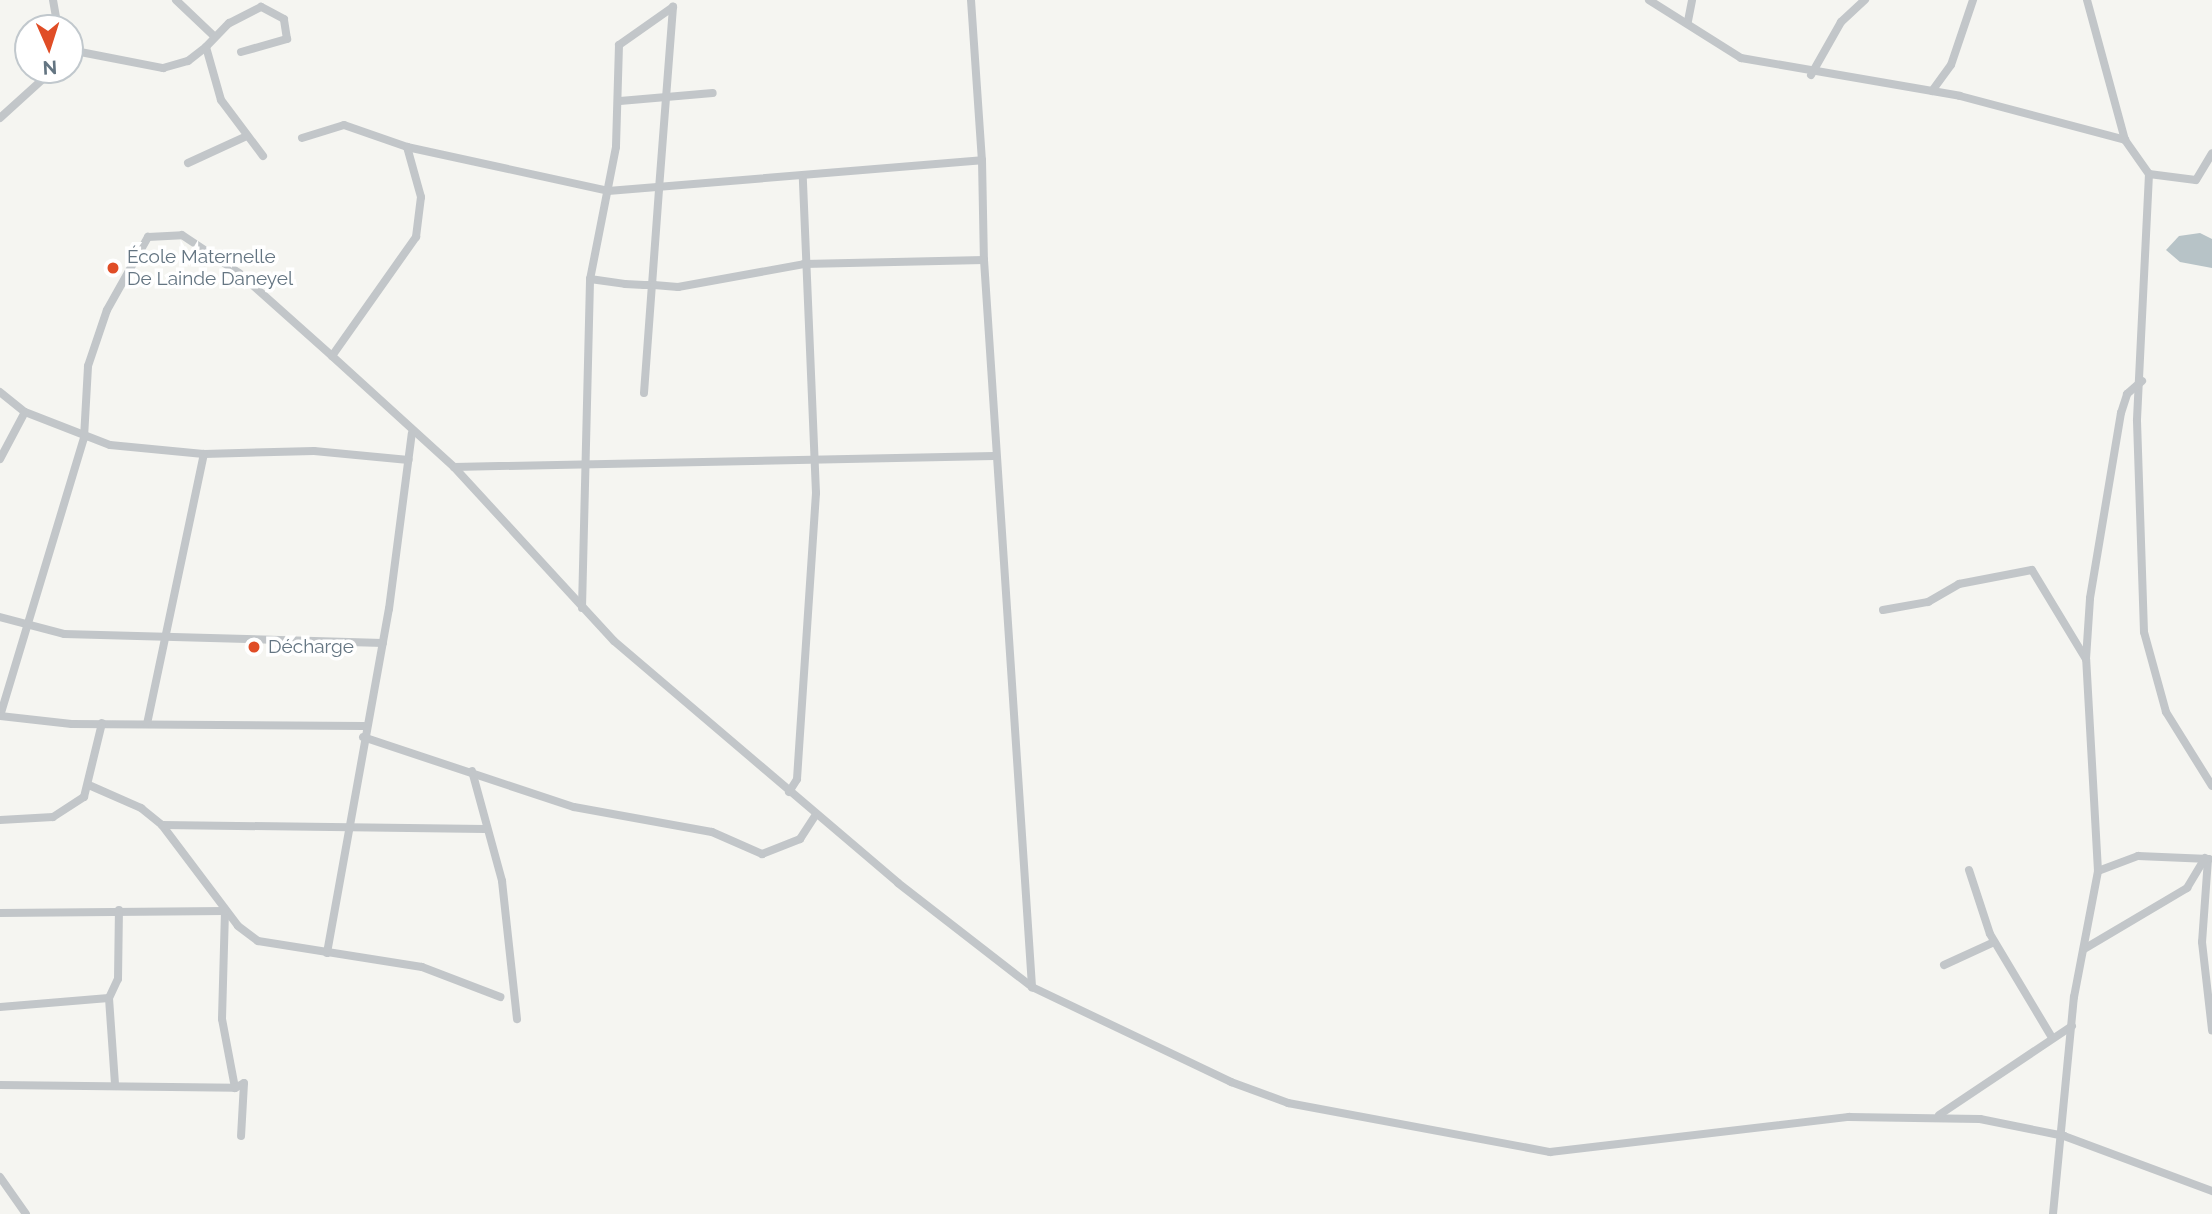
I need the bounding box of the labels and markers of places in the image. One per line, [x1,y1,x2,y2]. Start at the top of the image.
place label: École Maternelle De Lainde Daneyel [127,246,293,290]
marker: École Maternelle De Lainde Daneyel [105,260,121,276]
place label: Décharge [268,636,354,658]
marker: Décharge [246,639,262,655]

